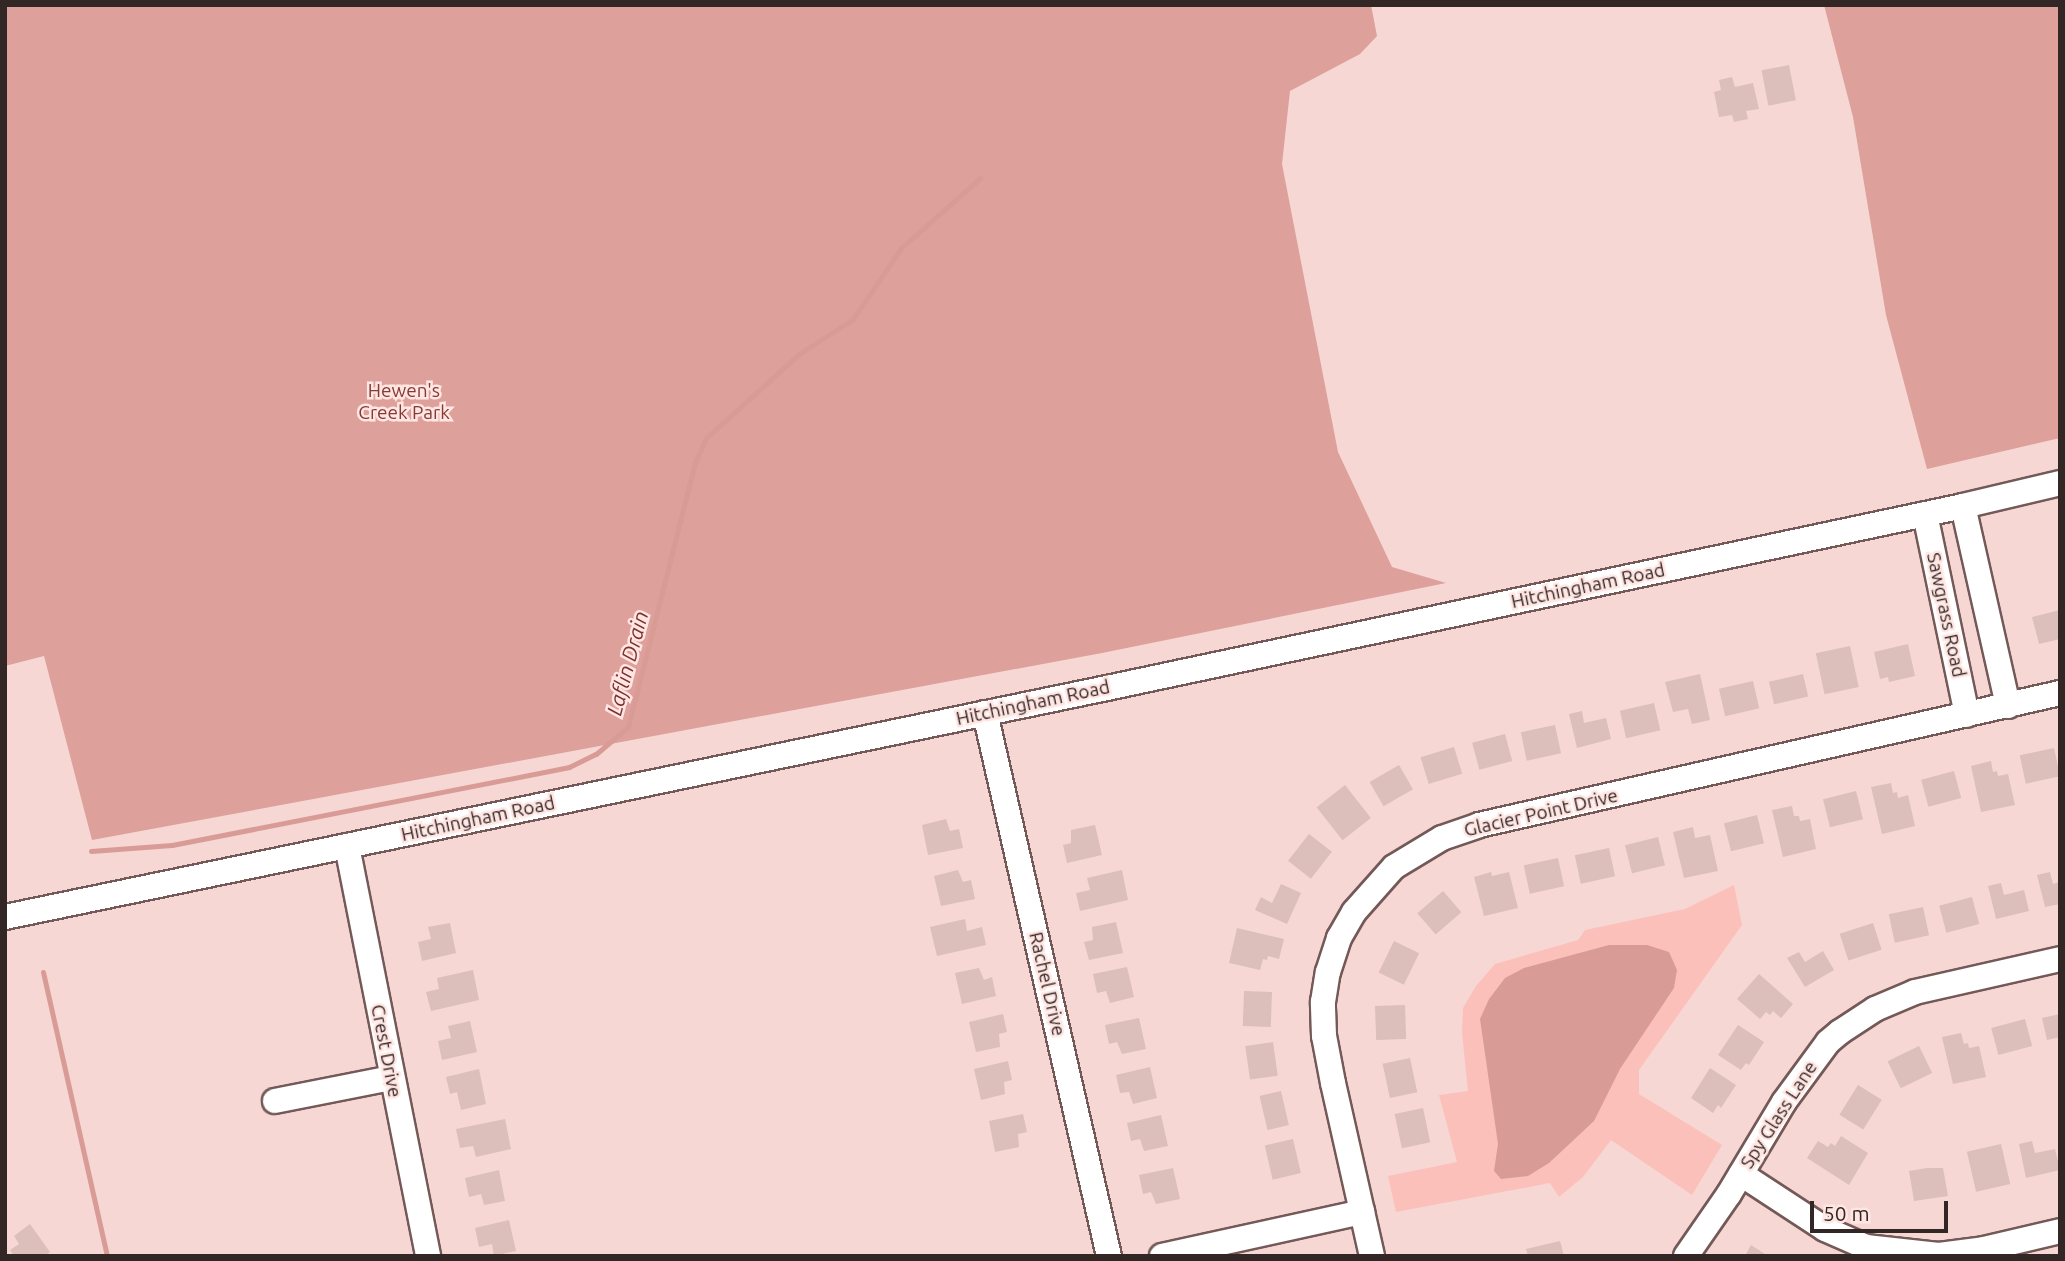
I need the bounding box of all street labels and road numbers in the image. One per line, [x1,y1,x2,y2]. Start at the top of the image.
street label: Sawgrass Road [1922,551,1970,679]
street label: Hitchingham Road [1509,559,1667,613]
street label: Hitchingham Road [954,676,1112,730]
street label: Glacier Point Drive [1462,784,1620,842]
street label: Hitchingham Road [399,792,557,846]
street label: Rachel Drive [1024,930,1070,1038]
street label: Crest Drive [366,1003,406,1099]
street label: Spy Glass Lane [1736,1057,1822,1173]

